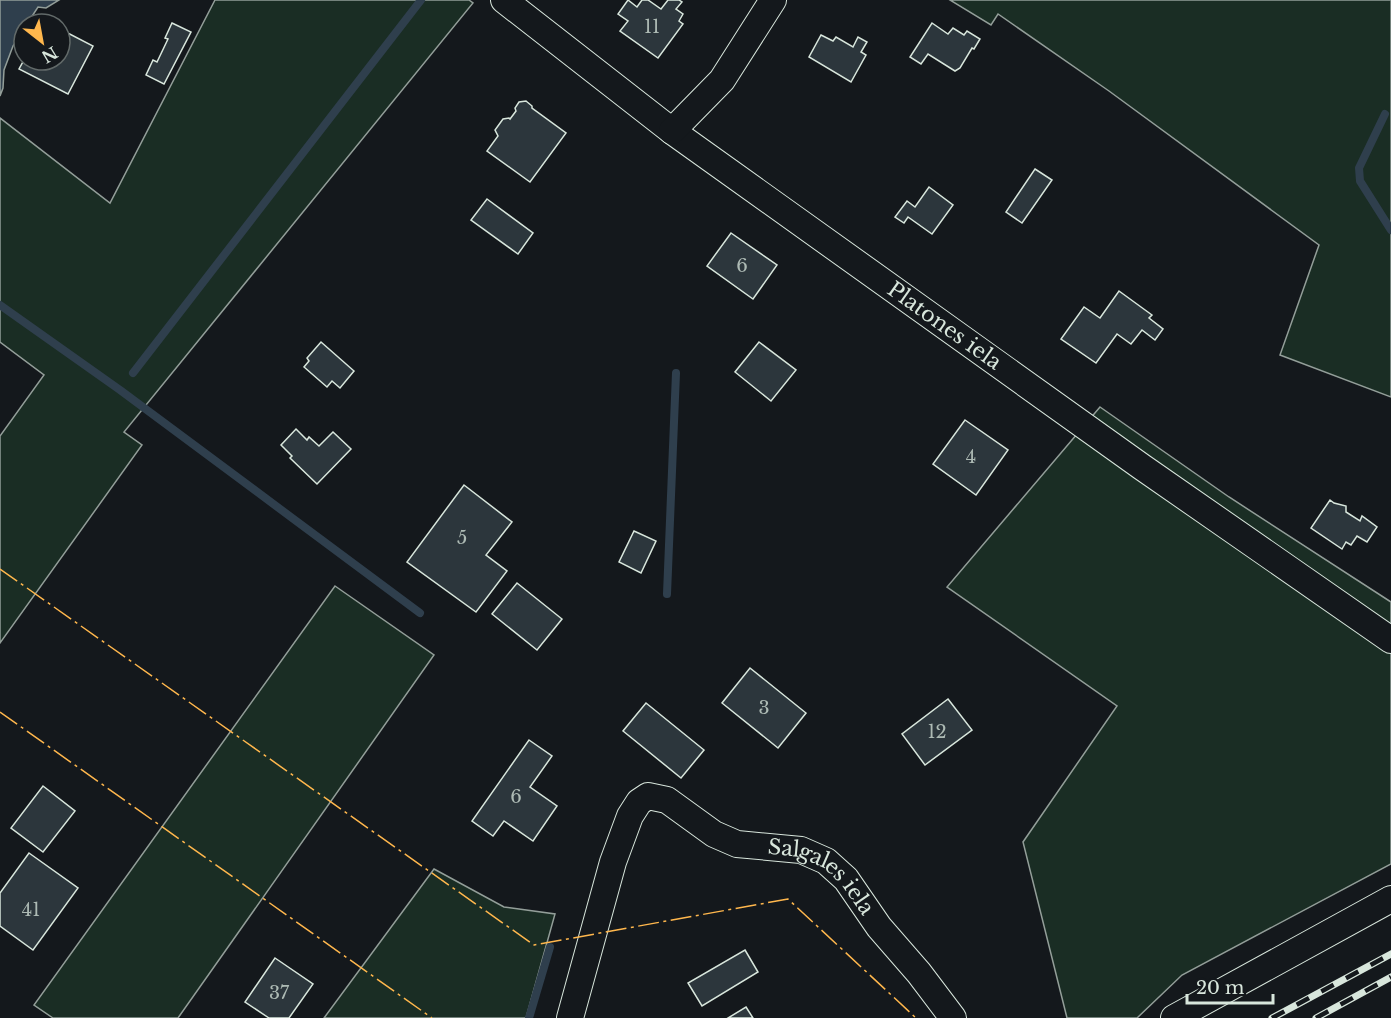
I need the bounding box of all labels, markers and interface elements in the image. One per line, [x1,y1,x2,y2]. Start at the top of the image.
north arrow [12,12,72,72]
house number: 11 [644,16,660,38]
text: N [38,42,61,67]
house number: 6 [736,255,748,277]
street label: Platones iela [882,276,1007,376]
house number: 4 [966,446,976,468]
house number: 5 [457,527,467,549]
house number: 3 [758,697,770,719]
house number: 12 [927,721,947,743]
house number: 6 [510,786,522,808]
street label: Salgales iela [767,834,880,920]
house number: 41 [22,899,40,921]
scale bar [1187,967,1272,1005]
text: 20 m [1196,977,1244,999]
house number: 37 [269,982,290,1004]

